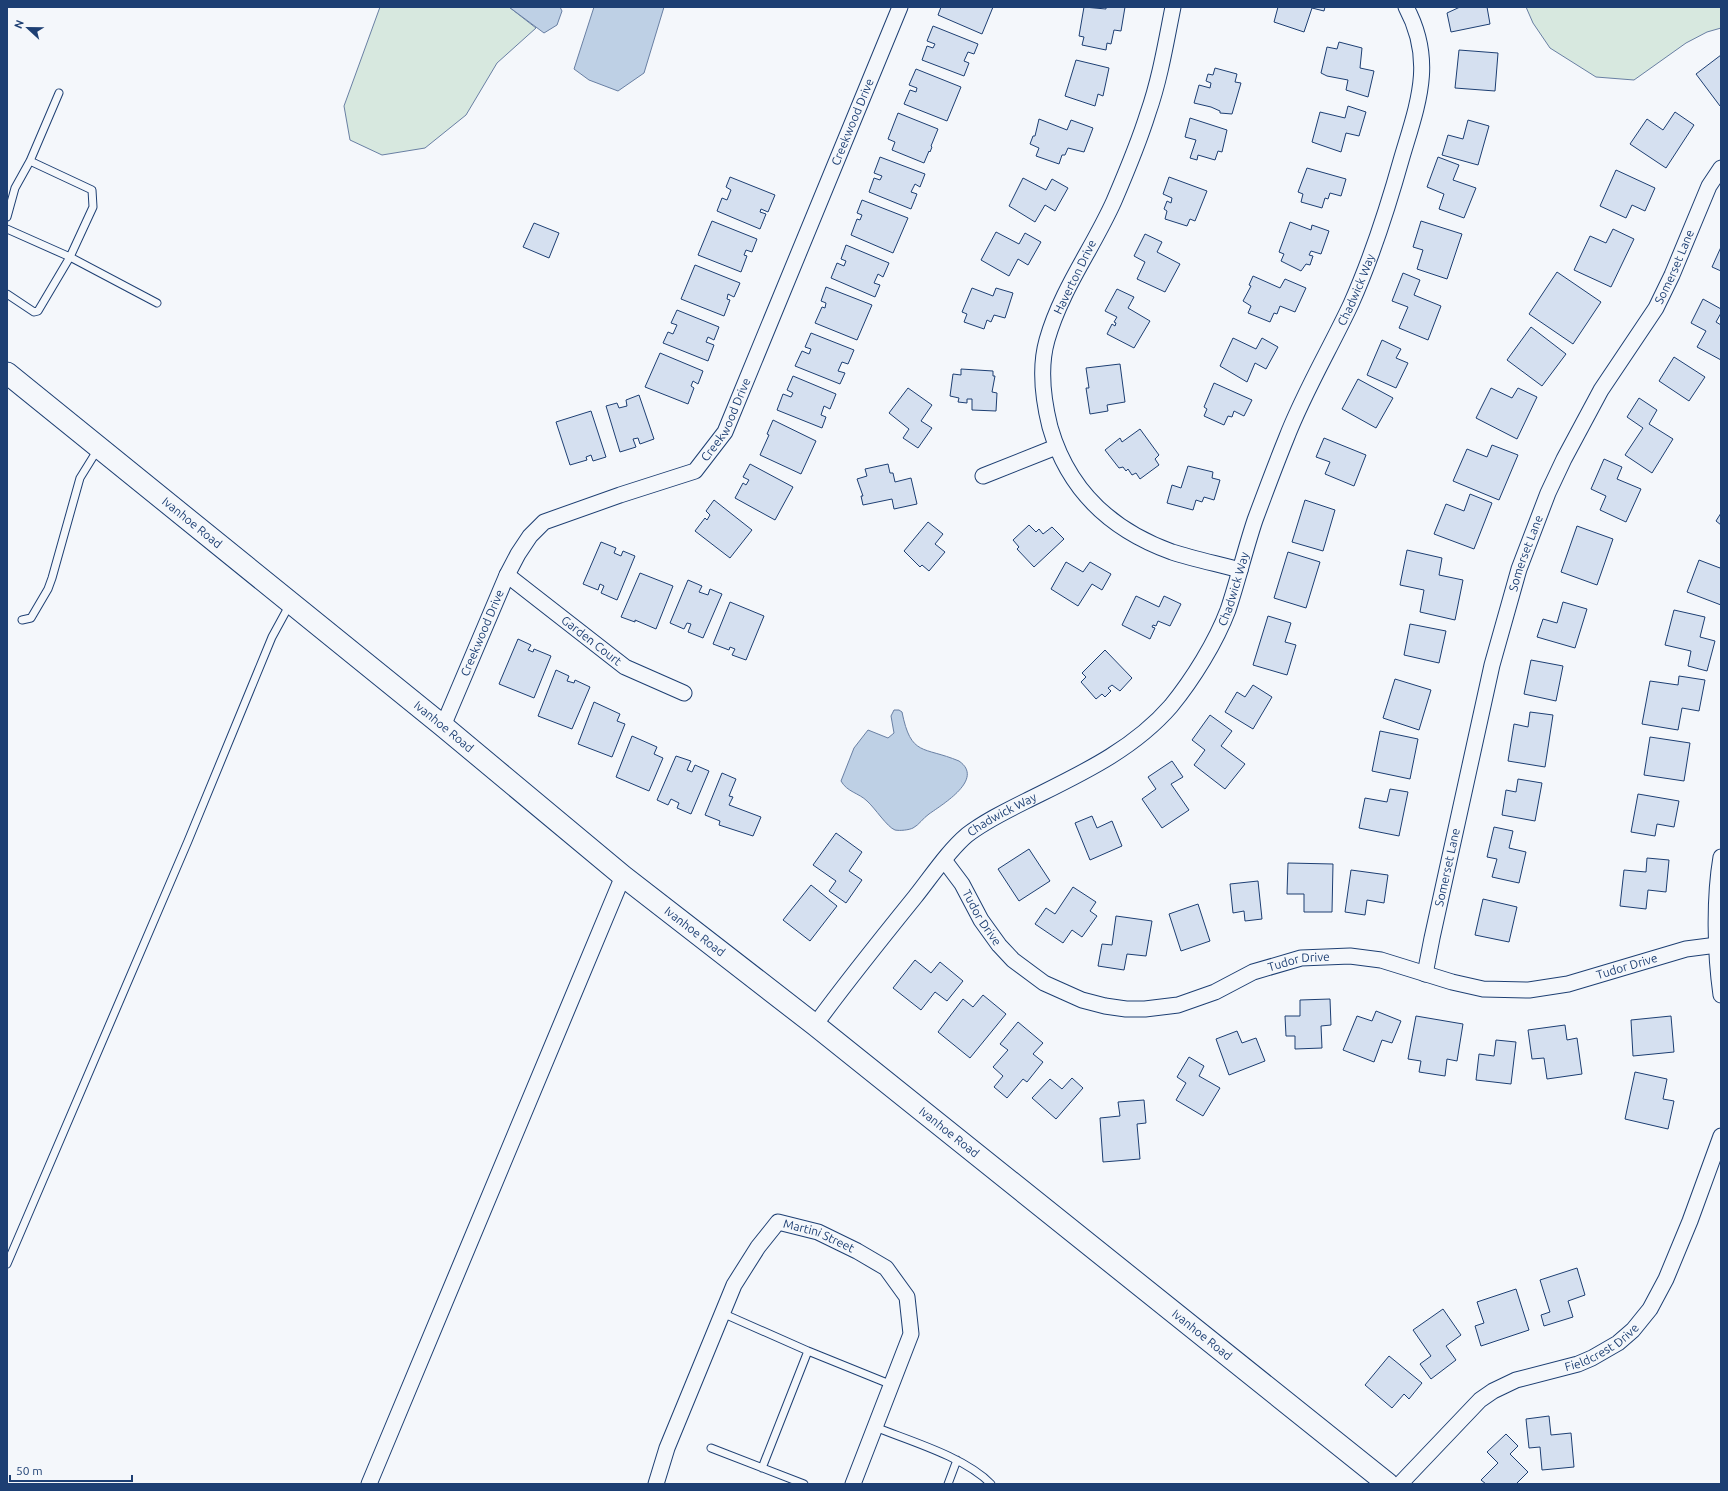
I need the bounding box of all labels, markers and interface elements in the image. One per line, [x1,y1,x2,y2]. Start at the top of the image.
north arrow [8,8,48,48]
text: N [12,18,26,30]
street label: Creekwood Drive [829,76,876,167]
street label: Somerset Lane [1652,228,1696,306]
street label: Haverton Drive [1051,237,1098,316]
street label: Chadwick Way [1335,252,1377,328]
street label: Creekwood Drive [698,376,753,464]
street label: Ivanhoe Road [160,494,225,550]
street label: Somerset Lane [1506,513,1545,593]
street label: Chadwick Way [1215,550,1251,628]
street label: Creekwood Drive [458,588,506,678]
street label: Garden Court [559,613,624,668]
street label: Ivanhoe Road [412,698,476,755]
street label: Chadwick Way [964,790,1038,839]
street label: Somerset Lane [1432,827,1462,908]
street label: Tudor Drive [960,887,1004,948]
street label: Ivanhoe Road [662,904,728,959]
street label: Tudor Drive [1266,950,1330,973]
street label: Tudor Drive [1595,951,1659,981]
street label: Ivanhoe Road [917,1104,982,1160]
street label: Martini Street [782,1217,857,1255]
street label: Ivanhoe Road [1170,1307,1235,1362]
street label: Fieldcrest Drive [1563,1321,1641,1373]
scale bar [10,1457,132,1483]
text: 50 m [16,1464,43,1477]

